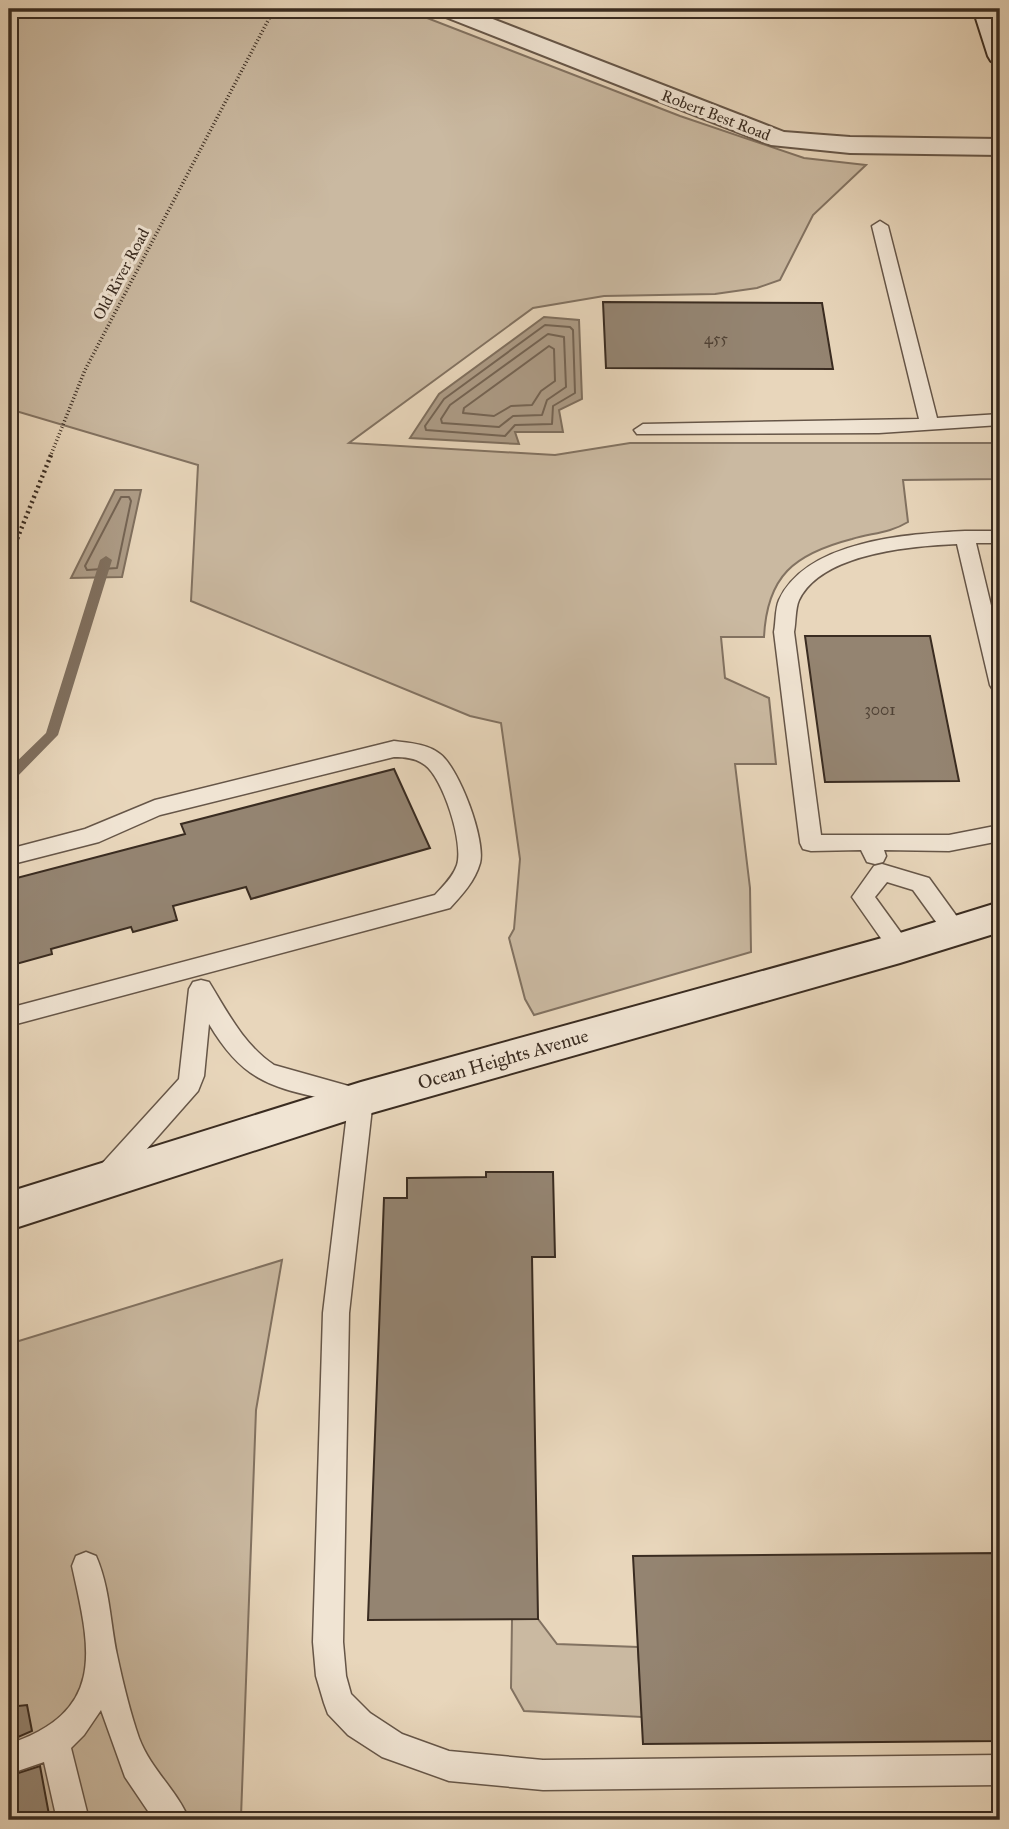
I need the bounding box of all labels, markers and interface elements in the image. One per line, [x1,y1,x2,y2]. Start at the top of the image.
street label: Robert Best Road [659,86,773,144]
street label: Old River Road [89,225,153,323]
house number: 455 [704,329,728,348]
house number: 3001 [864,700,896,719]
street label: Ocean Heights Avenue [415,1024,591,1095]

